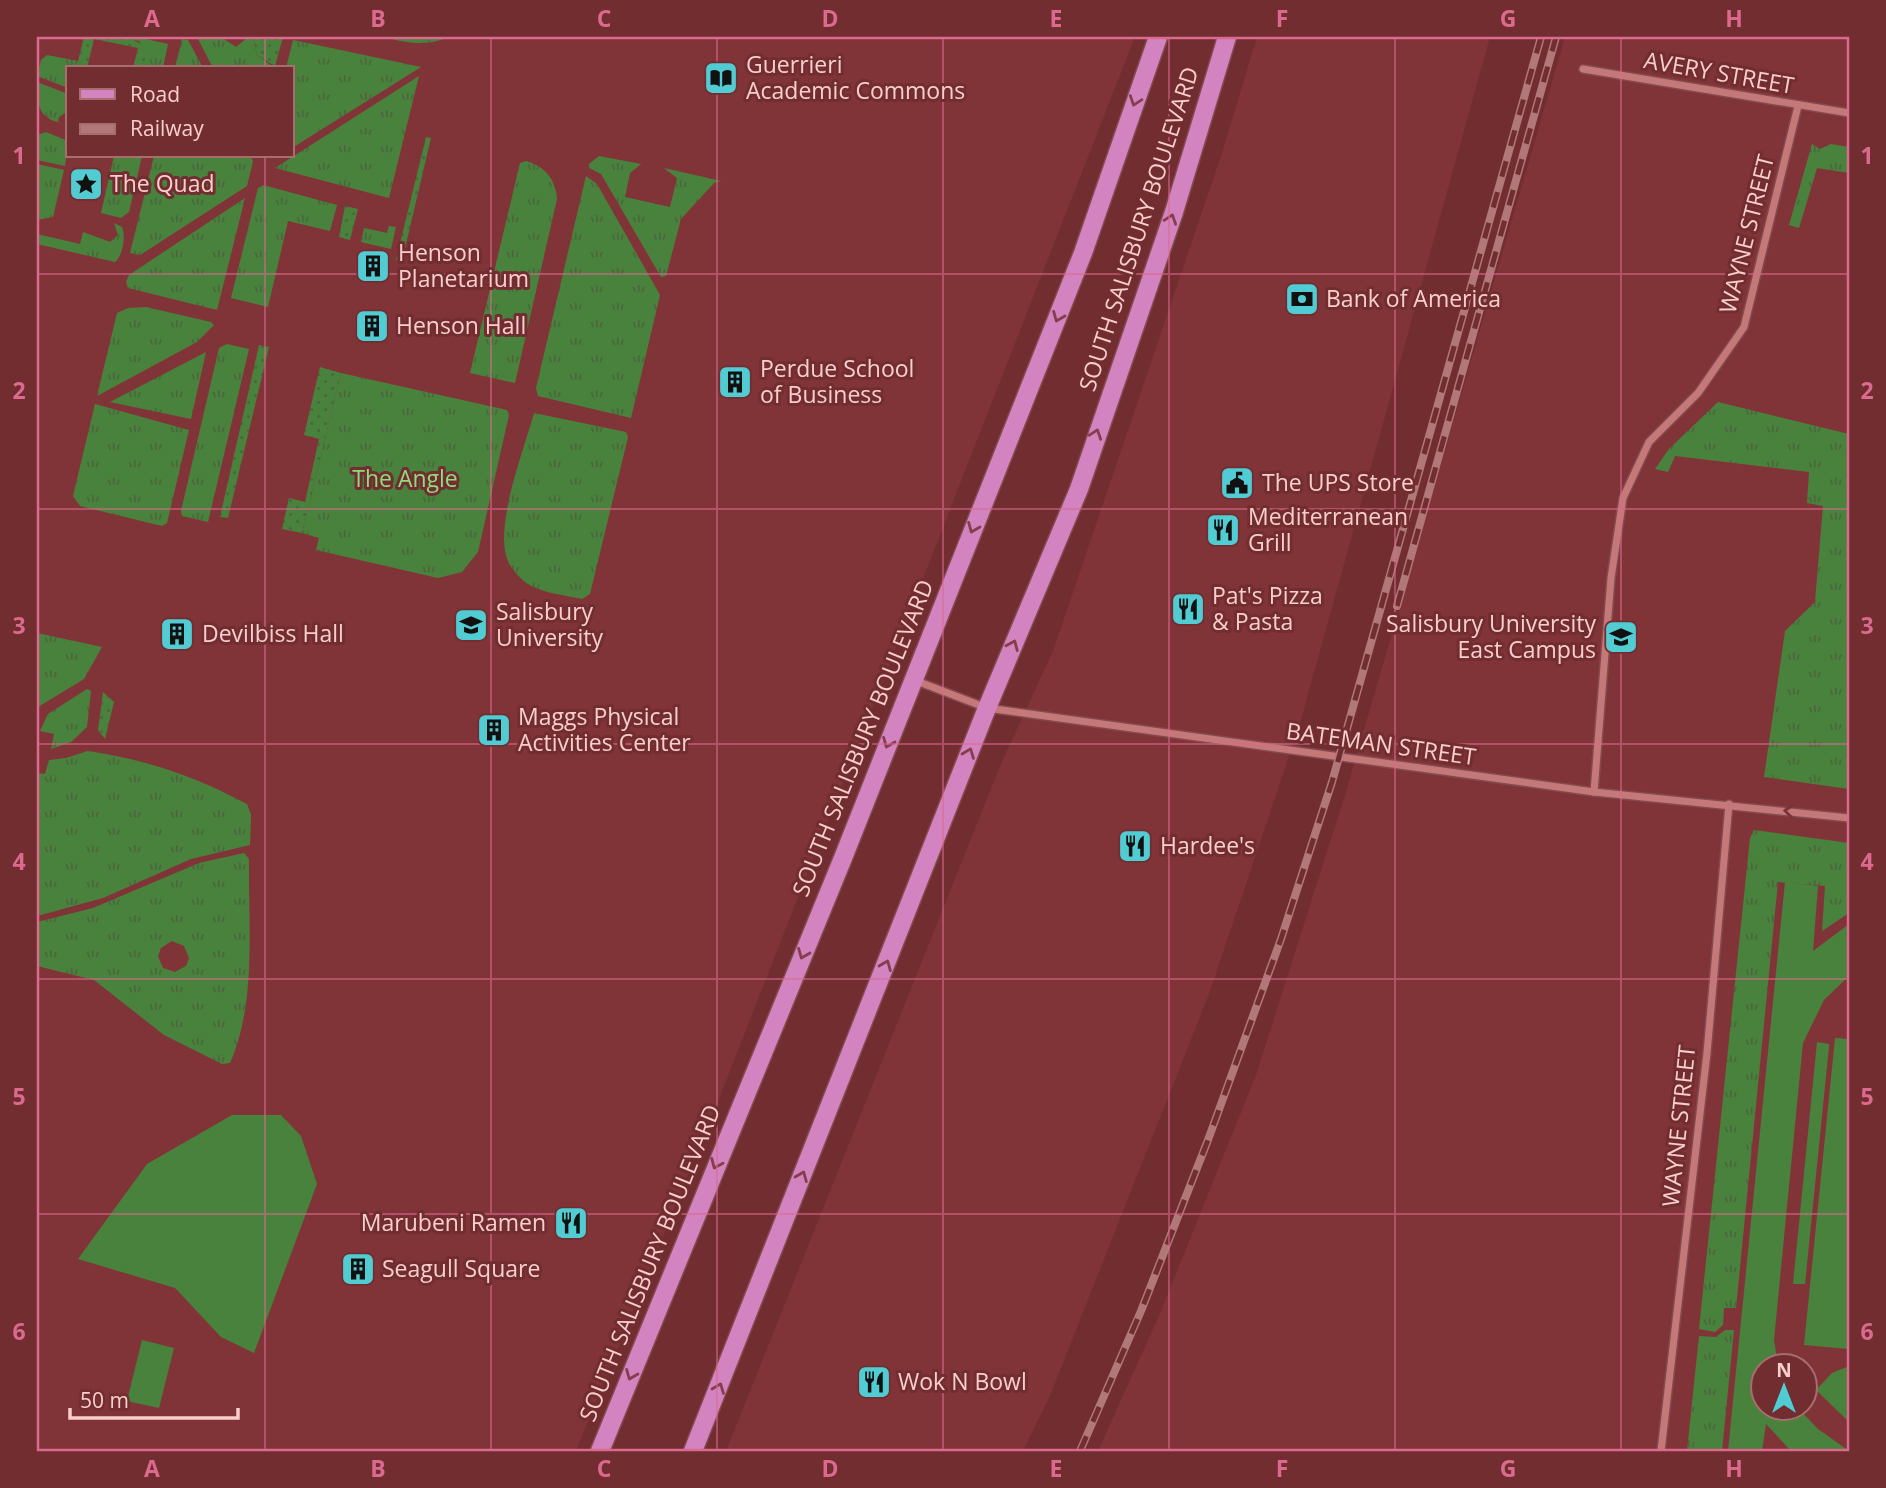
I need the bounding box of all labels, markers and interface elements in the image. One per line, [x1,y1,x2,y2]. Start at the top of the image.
text: A [144,2,160,34]
text: B [370,2,386,34]
text: C [597,2,611,34]
text: D [821,2,839,34]
text: E [1050,2,1062,34]
text: F [1276,2,1288,34]
text: G [1500,2,1516,34]
text: H [1725,2,1743,34]
street label: AVERY STREET [1642,43,1797,101]
place label: Guerrieri Academic Commons [746,48,965,106]
library icon: Guerrieri Academic Commons [702,59,740,97]
street label: SOUTH SALISBURY BOULEVARD [1070,62,1206,395]
legend [66,66,294,158]
text: Road [130,80,180,108]
one-way arrow [1129,95,1143,107]
text: Railway [130,114,204,142]
text: 1 [12,139,26,171]
text: 1 [1860,139,1874,171]
street label: WAYNE STREET [1711,151,1781,316]
place icon: The Quad [67,165,105,203]
place label: The Quad [110,167,215,199]
one-way arrow [1163,213,1177,225]
place label: Henson Planetarium [398,236,529,294]
building icon: Henson Planetarium [354,247,392,285]
bank icon: Bank of America [1283,280,1321,318]
place label: Bank of America [1326,282,1501,314]
building icon: Henson Hall [353,307,391,345]
place label: Henson Hall [396,309,526,341]
one-way arrow [1052,310,1066,322]
place label: Perdue School of Business [760,352,914,410]
building icon: Perdue School of Business [716,363,754,401]
text: 2 [12,374,26,406]
text: 2 [1860,374,1874,406]
one-way arrow [1088,428,1102,440]
park label: The Angle [352,462,458,494]
public building icon: The UPS Store [1218,464,1256,502]
place label: The UPS Store [1262,466,1414,498]
place label: Mediterranean Grill [1248,500,1408,558]
restaurant icon: Mediterranean Grill [1204,511,1242,549]
one-way arrow [968,522,982,534]
street label: SOUTH SALISBURY BOULEVARD [784,574,940,901]
place label: Pat's Pizza & Pasta [1212,579,1323,637]
restaurant icon: Pat's Pizza & Pasta [1169,590,1207,628]
place label: Salisbury University [496,595,603,653]
school or university icon: Salisbury University [452,606,490,644]
place label: Salisbury University East Campus [1386,607,1596,665]
text: 3 [12,609,26,641]
text: 3 [1860,609,1874,641]
building icon: Devilbiss Hall [158,615,196,653]
place label: Devilbiss Hall [202,617,344,649]
school or university icon: Salisbury University East Campus [1602,618,1640,656]
one-way arrow [1005,640,1019,652]
place label: Maggs Physical Activities Center [518,700,691,758]
building icon: Maggs Physical Activities Center [475,711,513,749]
street label: BATEMAN STREET [1284,714,1478,772]
one-way arrow [882,736,896,748]
one-way arrow [961,748,975,760]
one-way arrow [1783,804,1795,819]
restaurant icon: Hardee's [1116,827,1154,865]
place label: Hardee's [1160,829,1255,861]
text: 4 [12,845,26,877]
text: 4 [1860,845,1874,877]
one-way arrow [797,947,811,960]
one-way arrow [878,959,892,972]
street label: WAYNE STREET [1654,1043,1702,1208]
text: 5 [12,1080,26,1112]
text: 5 [1860,1080,1874,1112]
street label: SOUTH SALISBURY BOULEVARD [571,1099,727,1426]
one-way arrow [711,1158,725,1170]
one-way arrow [793,1171,807,1183]
restaurant icon: Marubeni Ramen [552,1204,590,1242]
place label: Marubeni Ramen [361,1206,546,1238]
building icon: Seagull Square [339,1250,377,1288]
place label: Seagull Square [382,1252,540,1284]
text: 6 [12,1315,26,1347]
text: 6 [1860,1315,1874,1347]
north arrow [1750,1352,1820,1422]
text: N [1776,1357,1792,1383]
restaurant icon: Wok N Bowl [855,1363,893,1401]
place label: Wok N Bowl [898,1365,1027,1397]
one-way arrow [625,1369,639,1381]
scale bar [70,1376,238,1420]
one-way arrow [710,1382,724,1394]
text: 50 m [80,1386,129,1414]
text: A [144,1452,160,1484]
text: B [370,1452,386,1484]
text: C [597,1452,611,1484]
text: D [821,1452,839,1484]
text: E [1050,1452,1062,1484]
text: F [1276,1452,1288,1484]
text: G [1500,1452,1516,1484]
text: H [1725,1452,1743,1484]

